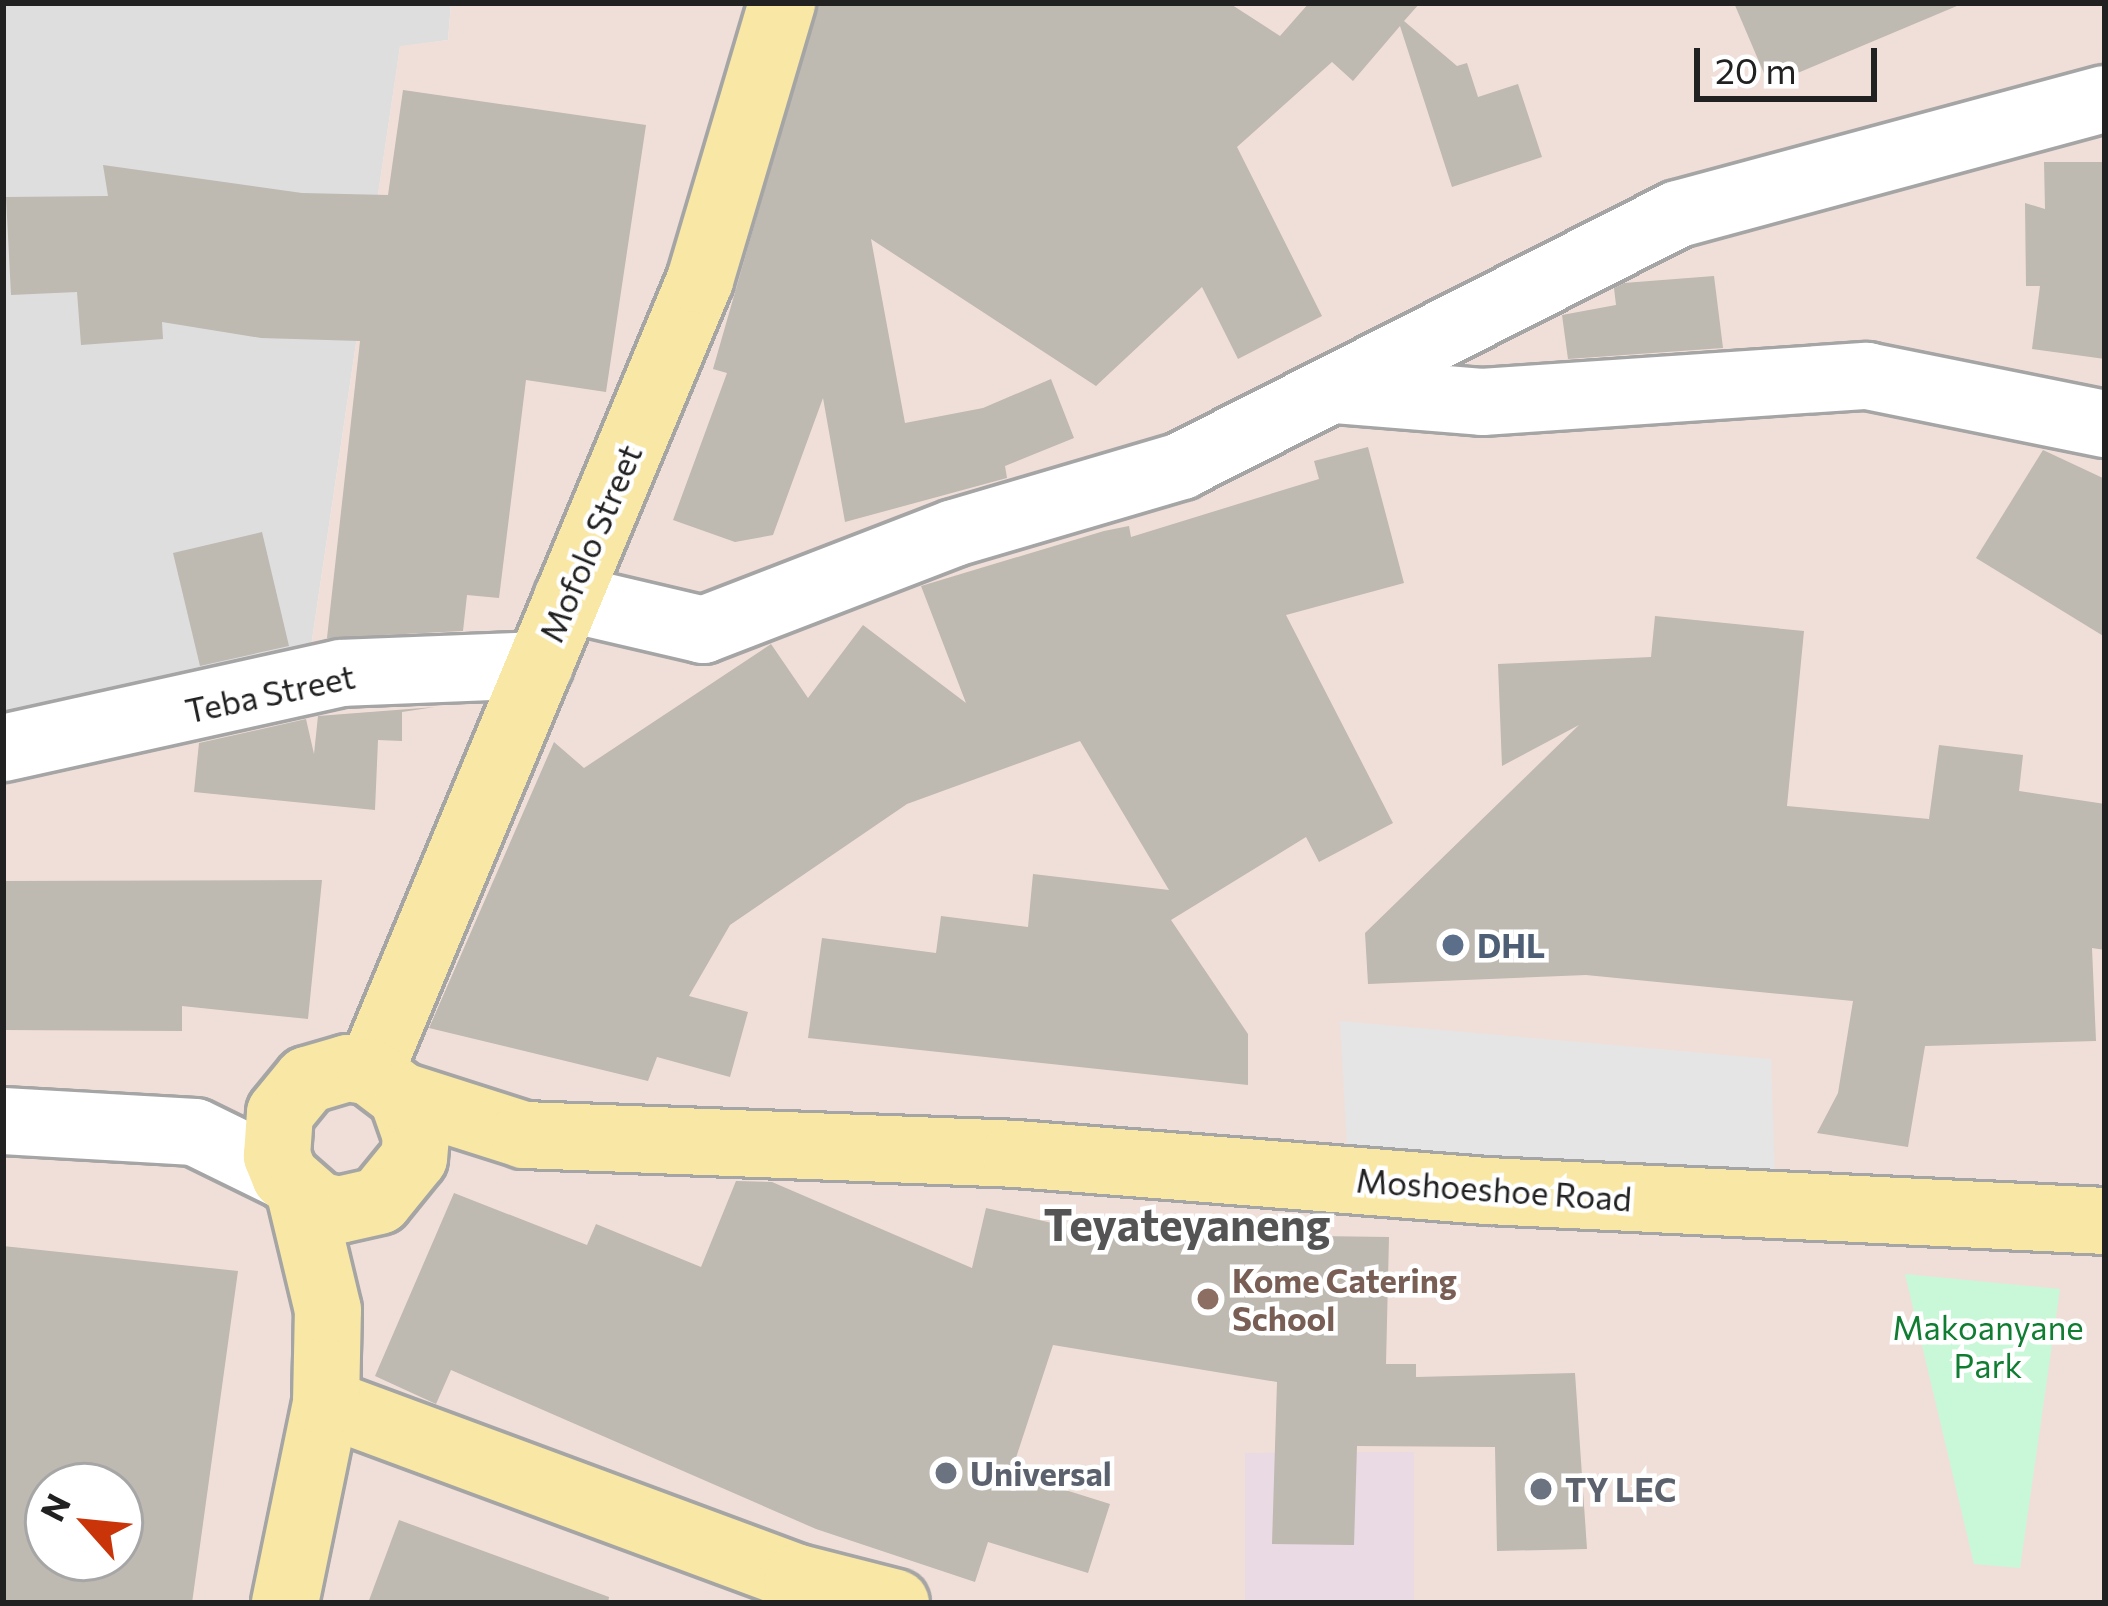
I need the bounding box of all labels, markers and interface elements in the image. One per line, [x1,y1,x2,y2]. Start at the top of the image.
scale bar [1700,24,1883,98]
text: 20 m [1715,47,1797,91]
street label: Mofolo Street [531,438,649,648]
street label: Teba Street [182,656,358,730]
place label: DHL [1477,925,1545,965]
marker: DHL [1440,932,1466,958]
street label: Moshoeshoe Road [1355,1160,1633,1218]
district label: Teyateyaneng [1044,1196,1330,1250]
place label: Kome Catering School [1232,1260,1457,1338]
marker: Kome Catering School [1195,1286,1221,1312]
park label: Makoanyane Park [1892,1307,2084,1385]
place label: Universal [970,1453,1112,1493]
marker: Universal [933,1460,959,1486]
north arrow [24,1462,144,1582]
place label: TY LEC [1565,1469,1676,1509]
marker: TY LEC [1528,1476,1554,1502]
text: N [30,1486,78,1527]

